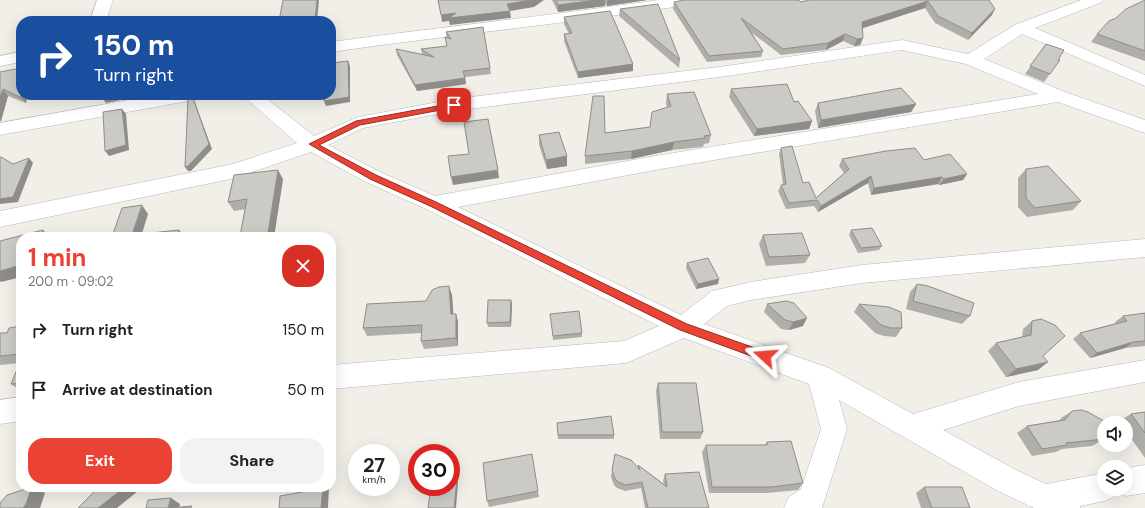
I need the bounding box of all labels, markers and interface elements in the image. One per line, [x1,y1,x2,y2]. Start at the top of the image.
text: 150 m [94,27,174,64]
icon: right [28,32,80,84]
text: Turn right [94,63,174,87]
pin [437,88,471,122]
icon: arrive [443,94,465,116]
text: 1 min [28,242,86,273]
button: close [282,245,324,287]
text: 200 m · 09:02 [28,273,114,290]
icon: right [28,319,50,341]
text: Turn right [62,320,133,340]
text: 150 m [283,320,324,340]
position arrow [744,335,786,377]
icon: arrive [28,379,50,401]
text: Arrive at destination [62,380,213,400]
text: 50 m [287,380,324,400]
map controls [1097,416,1133,496]
button: sound [1097,416,1133,452]
button: Exit [28,438,172,484]
button: Share [180,438,324,484]
speed limit sign: 30 [408,444,460,496]
text: 27 [363,452,385,478]
button: layers [1097,460,1133,496]
text: km/h [362,473,386,486]

